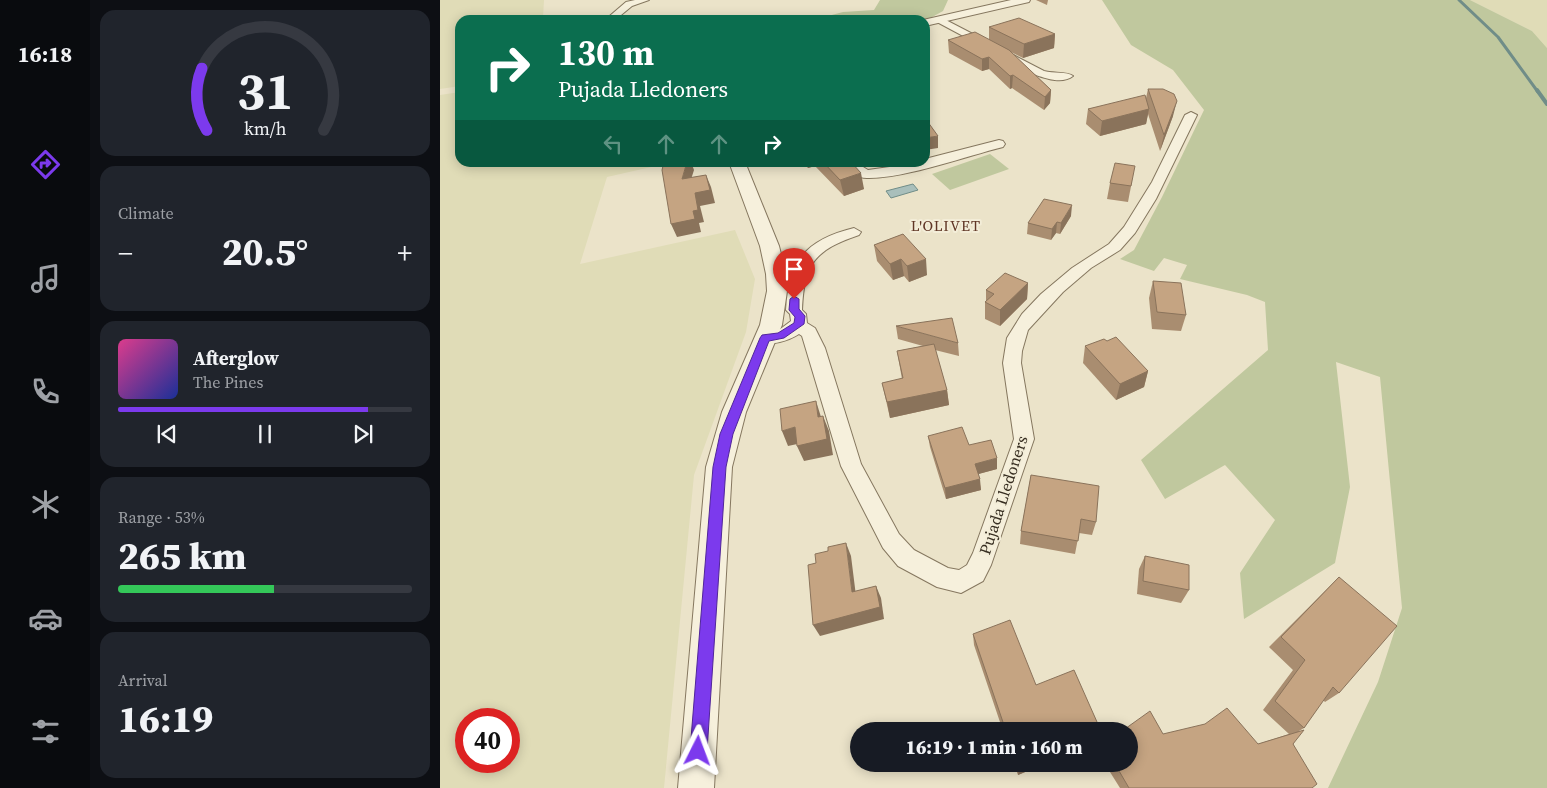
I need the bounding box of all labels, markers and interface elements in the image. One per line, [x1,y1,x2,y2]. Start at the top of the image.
text: 130 m [558,29,654,77]
icon: right [475,35,540,100]
text: 16:18 [18,39,72,69]
text: 31 [237,55,293,126]
text: Pujada Lledoners [558,74,728,104]
text: km/h [244,116,287,141]
icon: left [599,130,627,158]
icon: ahead [652,130,680,158]
icon: ahead [705,130,733,158]
icon: right [758,130,786,158]
icon: directions [28,147,63,182]
text: Climate [118,202,174,224]
district label: L'OLIVET [911,215,981,236]
text: 20.5° [222,226,308,278]
text: − [118,234,133,272]
text: + [397,234,412,272]
pin [773,248,815,299]
icon: arrive [780,255,808,283]
icon: music [28,261,63,296]
text: Afterglow [193,345,279,371]
text: The Pines [193,371,263,393]
icon: phone [28,374,63,409]
icon: previous [153,420,181,448]
icon: pause [251,420,279,448]
icon: next [349,420,377,448]
street label: Pujada Lledoners [973,433,1033,557]
icon: climate [28,487,63,522]
text: Range · 53% [118,506,205,528]
text: 265 km [118,530,246,582]
icon: car [28,601,63,636]
text: Arrival [118,669,167,691]
text: 16:19 [118,693,213,745]
speed limit sign: 40 [455,708,520,773]
icon: filters [28,714,63,749]
position arrow [671,724,723,776]
text: 16:19 · 1 min · 160 m [905,734,1083,760]

